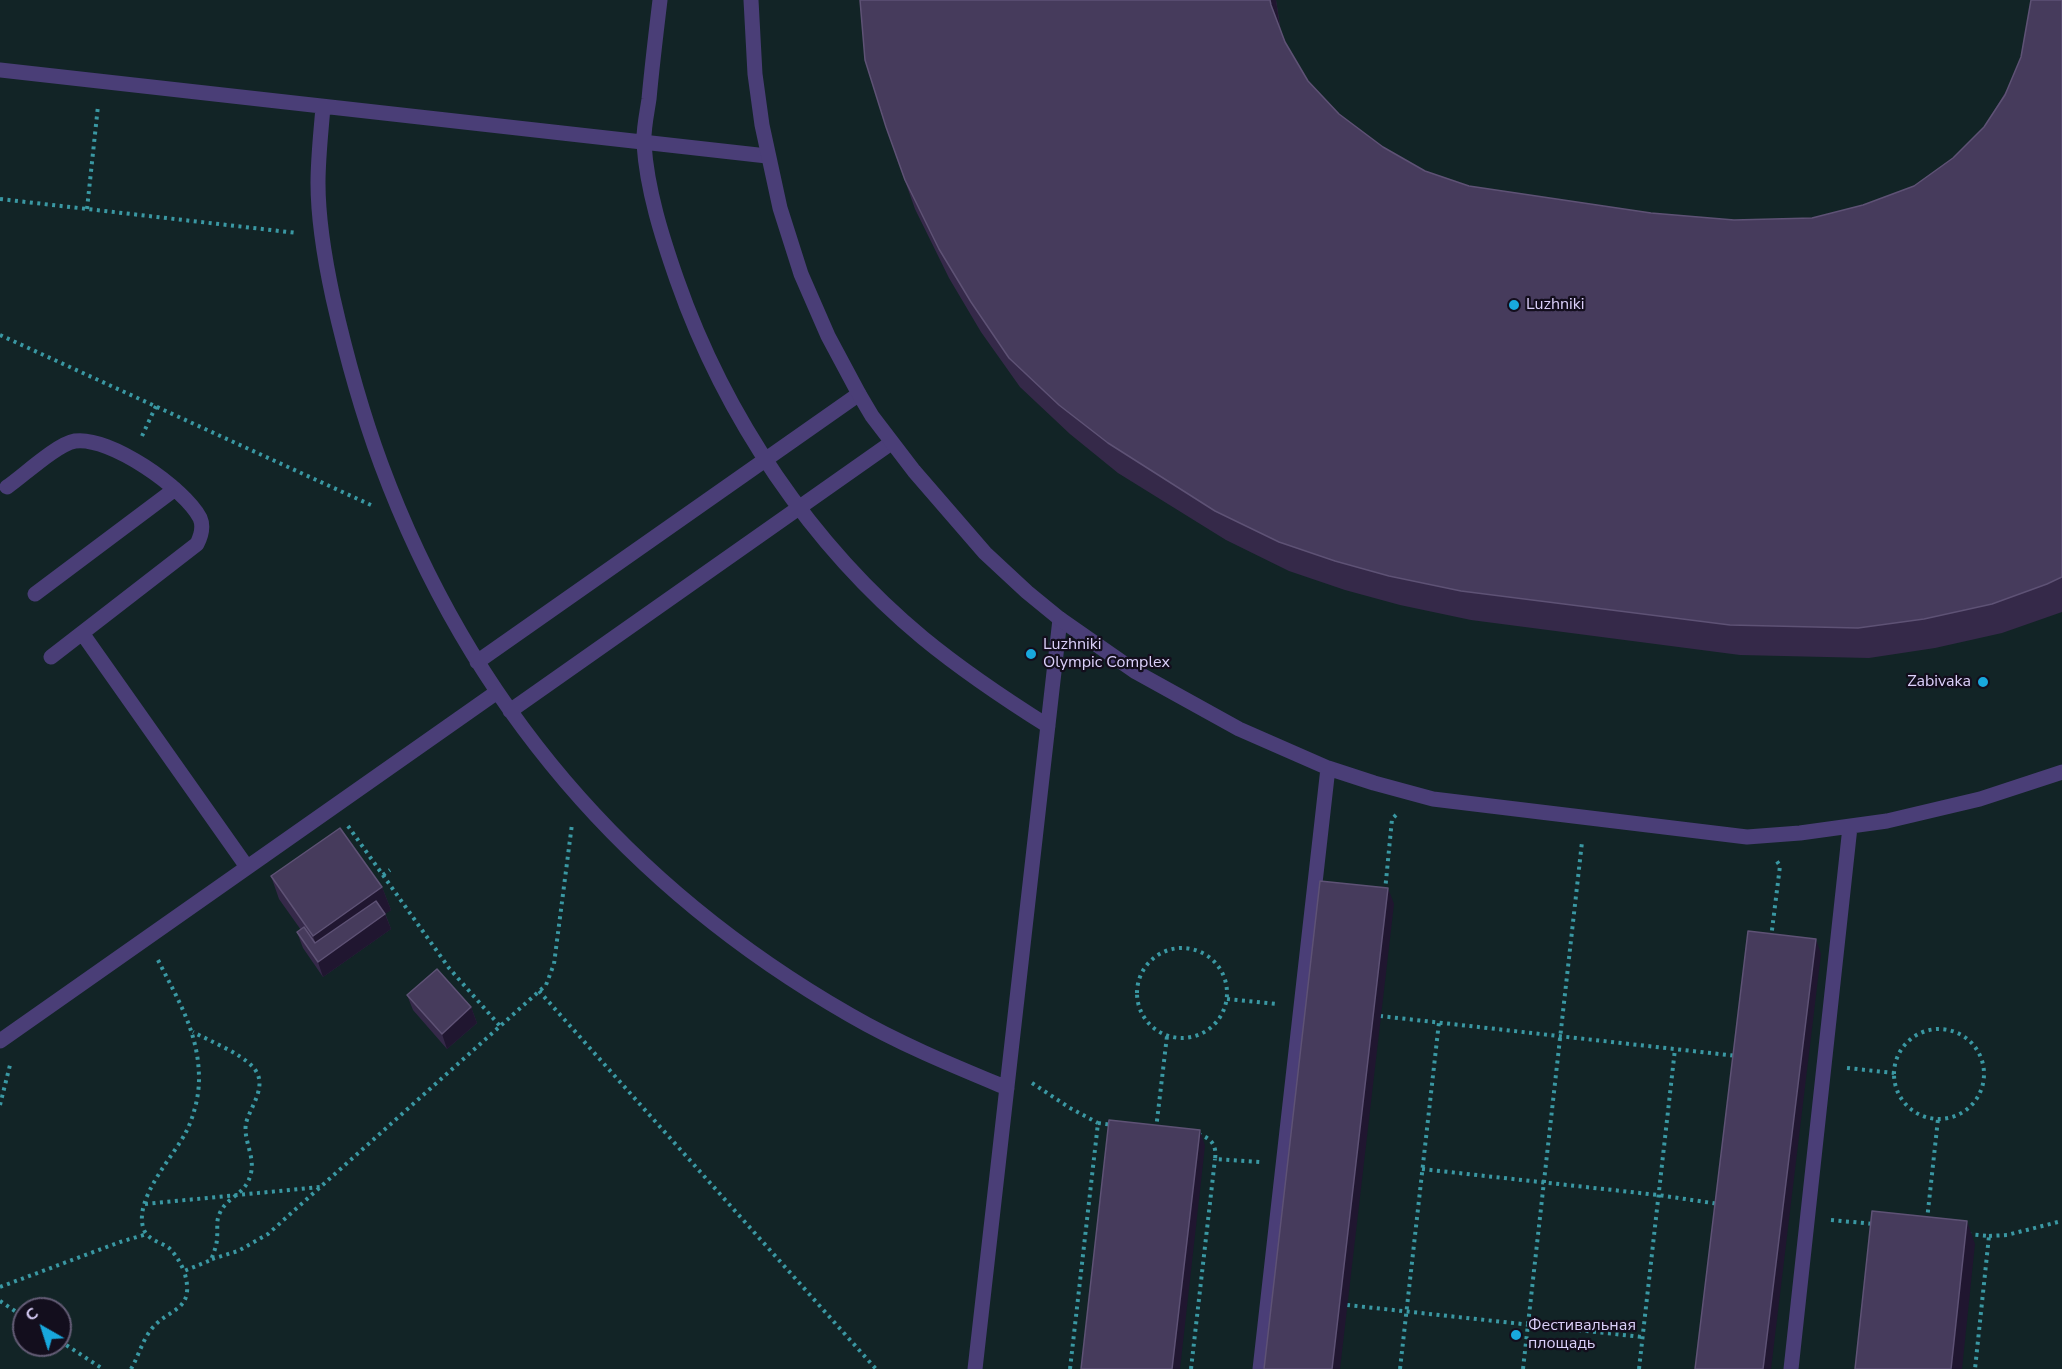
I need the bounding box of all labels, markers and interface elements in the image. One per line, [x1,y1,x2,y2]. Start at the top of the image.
place label: Luzhniki [1526,295,1585,315]
marker: Luzhniki [1507,298,1521,312]
place label: Luzhniki Olympic Complex [1043,635,1170,673]
marker: Luzhniki Olympic Complex [1024,647,1038,661]
place label: Zabivaka [1907,672,1971,692]
marker: Zabivaka [1976,675,1990,689]
north arrow [12,1297,72,1357]
text: С [21,1303,43,1327]
place label: Фестивальная площадь [1528,1316,1636,1354]
marker: Фестивальная площадь [1509,1328,1523,1342]

